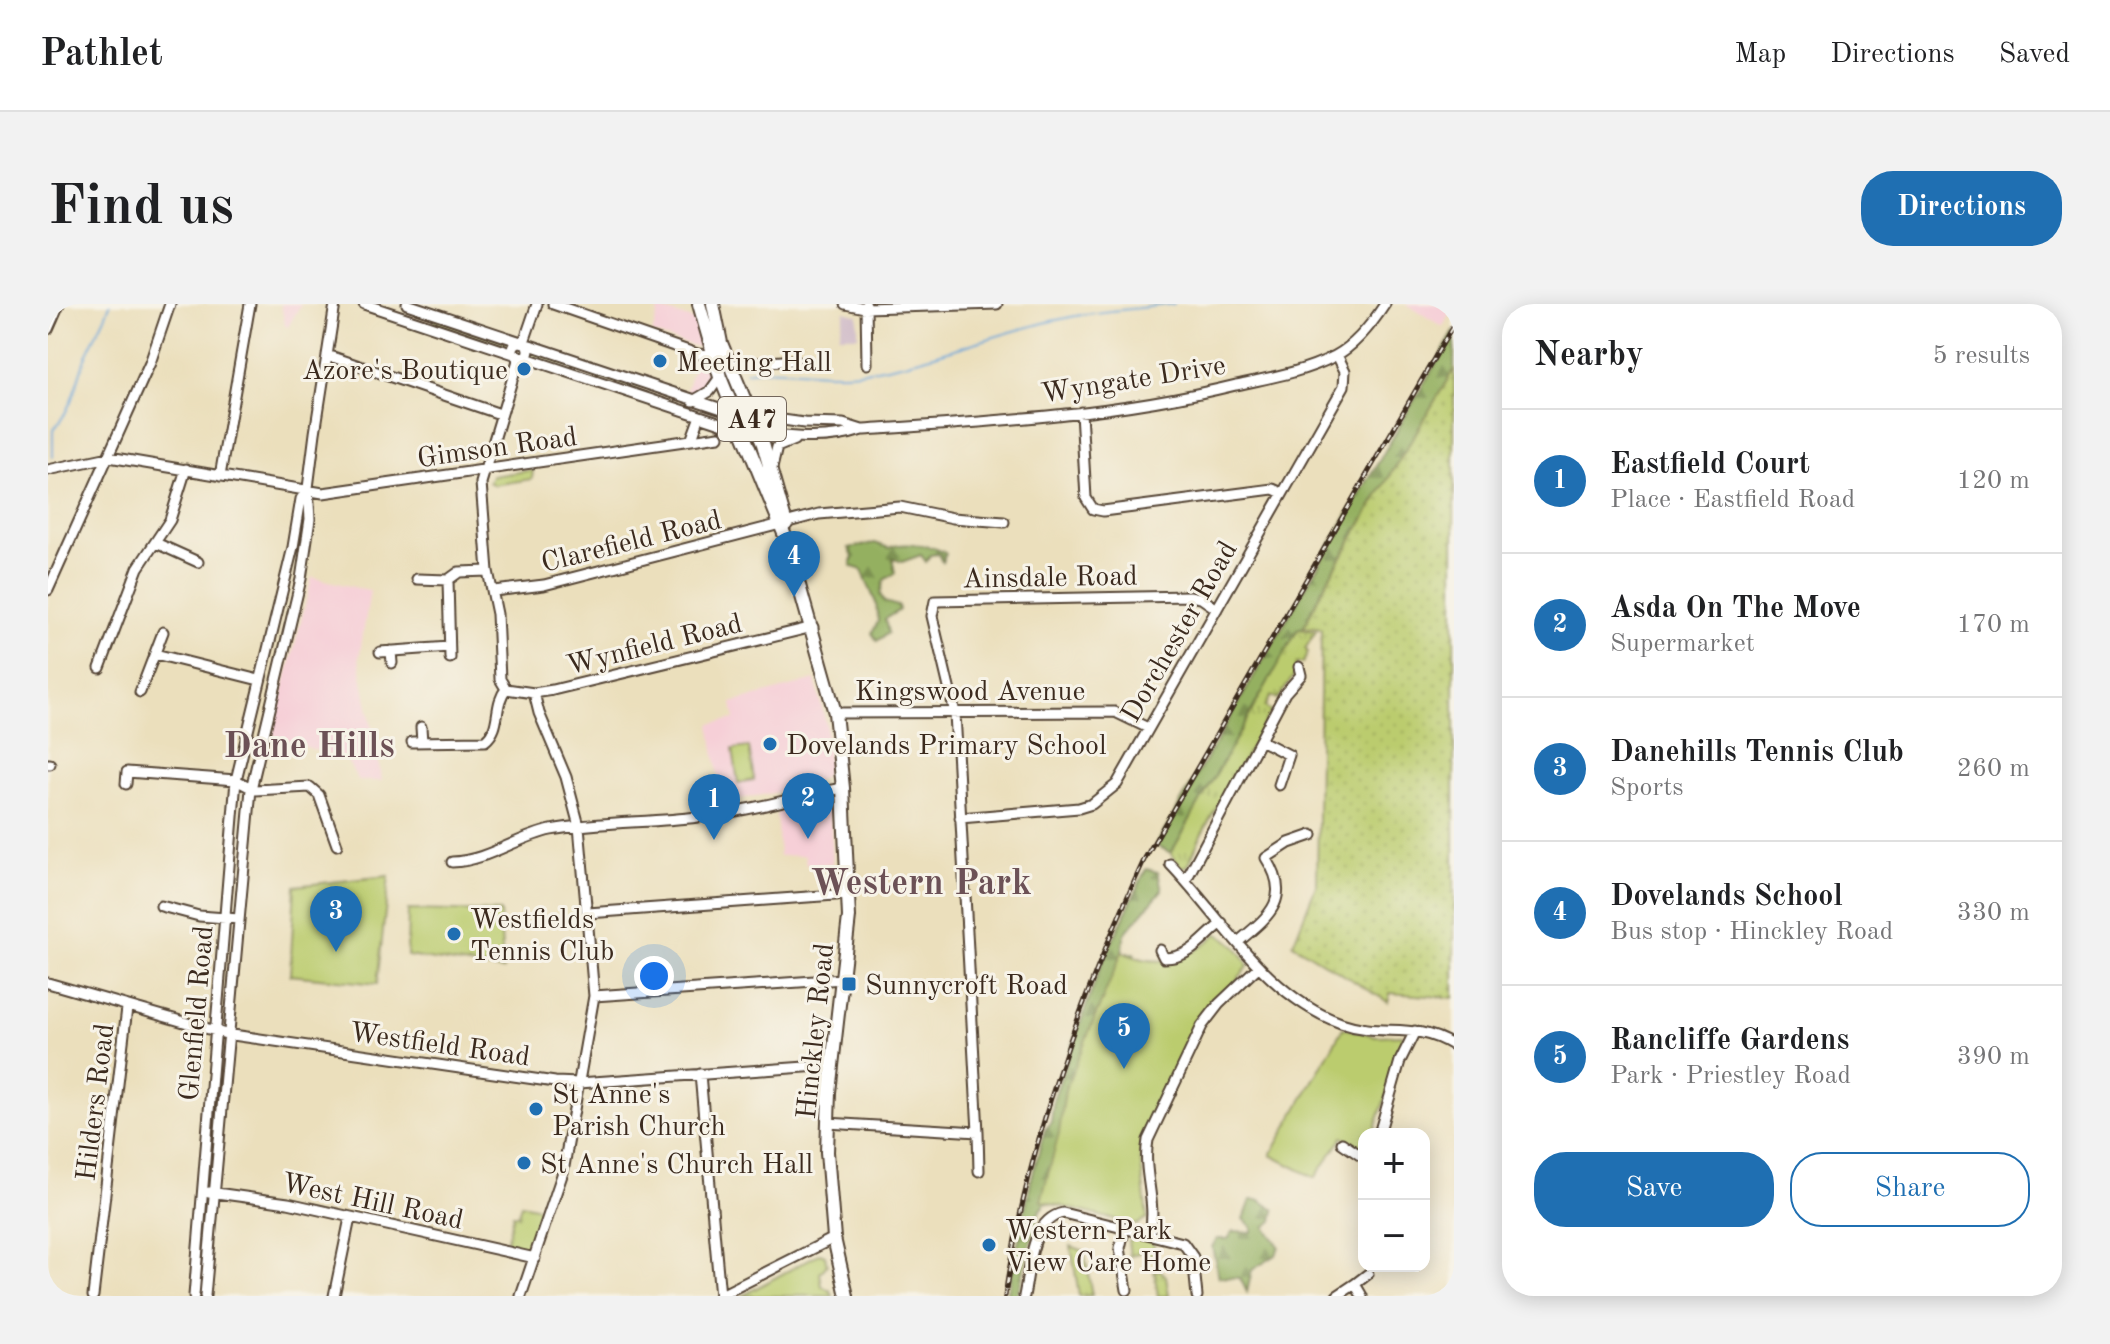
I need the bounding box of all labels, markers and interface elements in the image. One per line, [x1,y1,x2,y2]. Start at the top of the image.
text: Pathlet [40,36,163,74]
text: Map [1734,41,1786,69]
text: Directions [1830,41,1955,69]
text: Saved [1999,41,2070,69]
button: Directions [1861,171,2062,246]
text: Find us [48,180,234,236]
text: Nearby [1534,339,1644,373]
text: 5 results [1932,343,2030,369]
place label: Meeting Hall [676,350,832,378]
marker: Meeting Hall [651,352,669,370]
street label: Wyngate Drive [1039,353,1228,409]
place label: Azore's Boutique [302,358,508,386]
marker: Azore's Boutique [515,360,533,378]
road number: A47 [718,397,786,441]
street label: Gimson Road [416,424,579,474]
text: Eastfield Court [1610,450,1810,480]
text: 1 [1552,468,1568,494]
text: 120 m [1957,468,2030,494]
text: Place · Eastfield Road [1610,487,1855,513]
street label: Clarefield Road [539,507,725,579]
pin: 4 [768,531,820,597]
street label: Dorchester Road [1117,537,1244,728]
street label: Ainsdale Road [962,563,1138,595]
text: Asda On The Move [1610,594,1861,624]
street label: Wynfield Road [564,611,745,681]
text: 2 [1552,612,1568,638]
text: 170 m [1957,612,2030,638]
text: Supermarket [1610,631,1755,657]
street label: Kingswood Avenue [855,679,1085,707]
district label: Dane Hills [223,730,395,766]
place label: Dovelands Primary School [786,733,1107,761]
marker: Dovelands Primary School [761,735,779,753]
text: Danehills Tennis Club [1610,738,1904,768]
text: 3 [1552,756,1568,782]
text: 260 m [1957,756,2030,782]
pin: 2 [782,773,834,839]
pin: 1 [688,774,740,840]
text: Sports [1610,775,1684,801]
district label: Western Park [810,867,1032,903]
text: Dovelands School [1610,882,1843,912]
pin: 3 [310,886,362,952]
text: 4 [1552,900,1568,926]
text: 330 m [1957,900,2030,926]
place label: Westfields Tennis Club [470,907,614,967]
text: Bus stop · Hinckley Road [1610,919,1893,945]
street label: Glenfield Road [176,924,220,1102]
marker: Westfields Tennis Club [445,925,463,943]
street label: Hinckley Road [794,942,840,1121]
your location [634,956,674,996]
place label: Sunnycroft Road [865,973,1068,1001]
marker: Sunnycroft Road [840,975,858,993]
pin: 5 [1098,1003,1150,1069]
street label: Westfield Road [347,1019,532,1073]
street label: Hilders Road [73,1022,121,1183]
text: Rancliffe Gardens [1610,1026,1849,1056]
text: 5 [1552,1044,1568,1070]
text: 390 m [1957,1044,2030,1070]
text: Park · Priestley Road [1610,1063,1851,1089]
place label: St Anne's Parish Church [552,1082,726,1142]
marker: St Anne's Parish Church [527,1100,545,1118]
map controls [1358,1128,1430,1272]
button: + [1358,1128,1430,1200]
place label: St Anne's Church Hall [540,1152,813,1180]
button: Save [1534,1152,1774,1227]
button: Share [1790,1152,2030,1227]
marker: St Anne's Church Hall [515,1154,533,1172]
street label: West Hill Road [279,1170,466,1236]
button: − [1358,1200,1430,1272]
place label: Western Park View Care Home [1005,1218,1211,1278]
marker: Western Park View Care Home [980,1236,998,1254]

